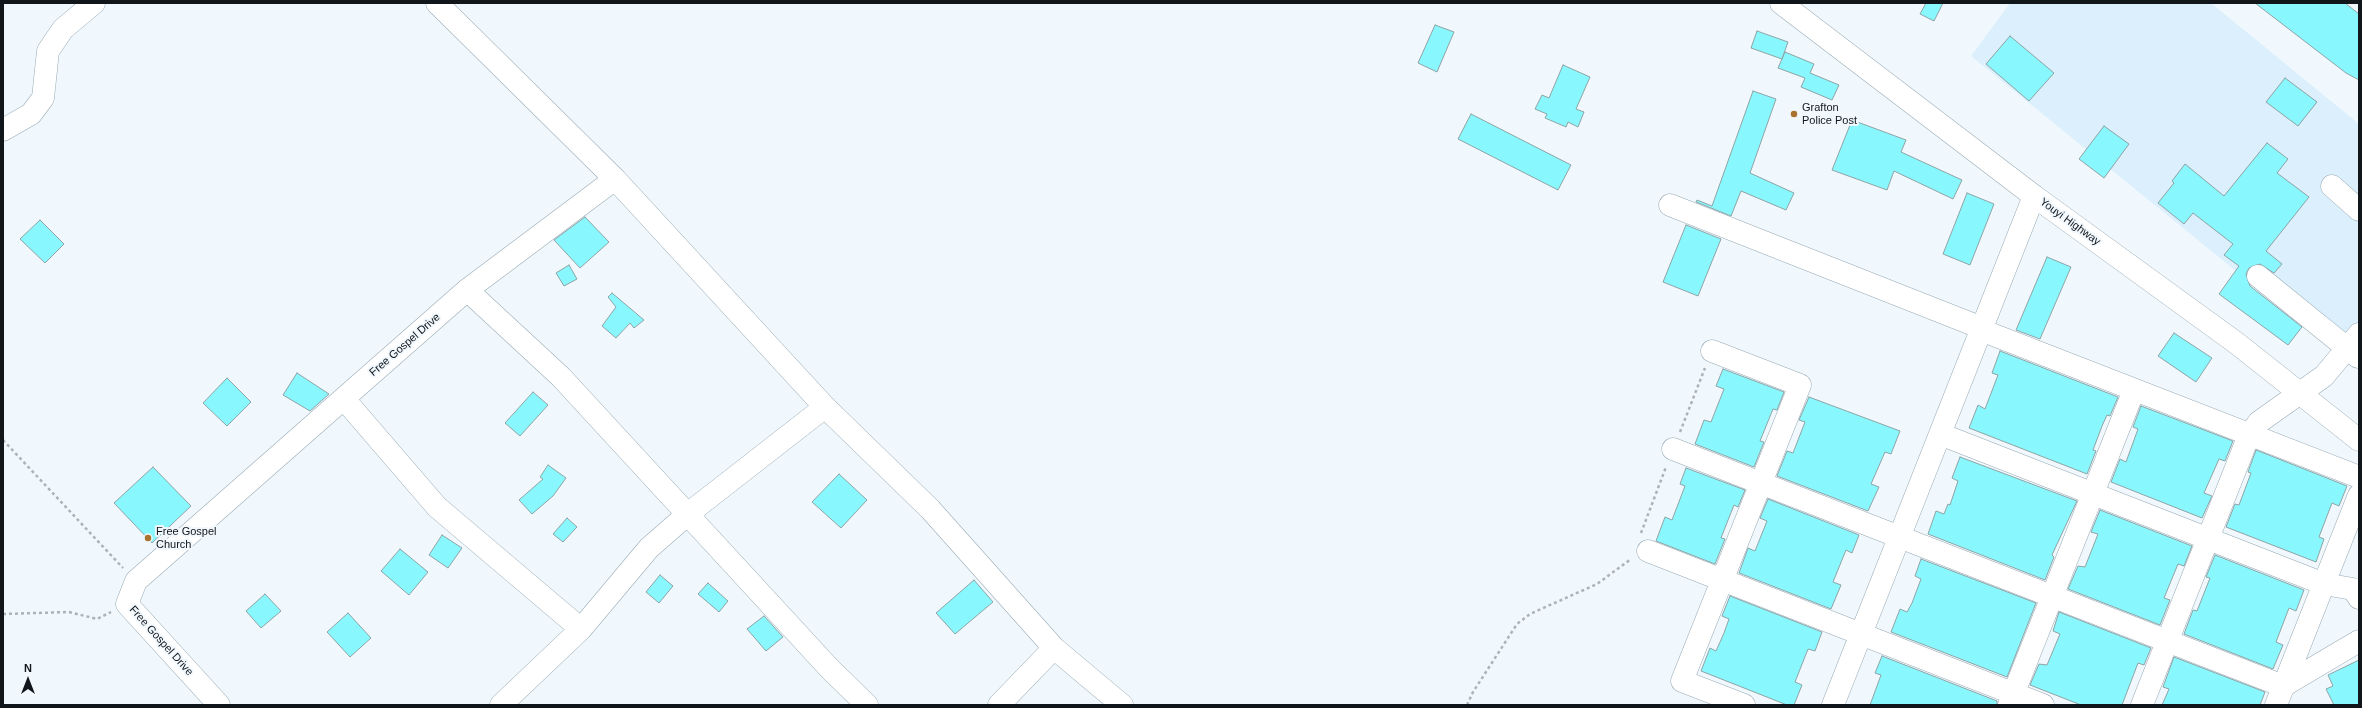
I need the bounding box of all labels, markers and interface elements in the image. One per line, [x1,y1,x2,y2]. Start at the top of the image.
place label: Grafton Police Post [1802,101,1857,127]
marker: Grafton Police Post [1789,109,1799,119]
street label: Youyi Highway [2037,196,2103,248]
street label: Free Gospel Drive [367,311,443,379]
place label: Free Gospel Church [156,525,217,551]
marker: Free Gospel Church [143,533,153,543]
street label: Free Gospel Drive [126,603,196,679]
north arrow [8,660,48,700]
text: N [24,662,32,674]

